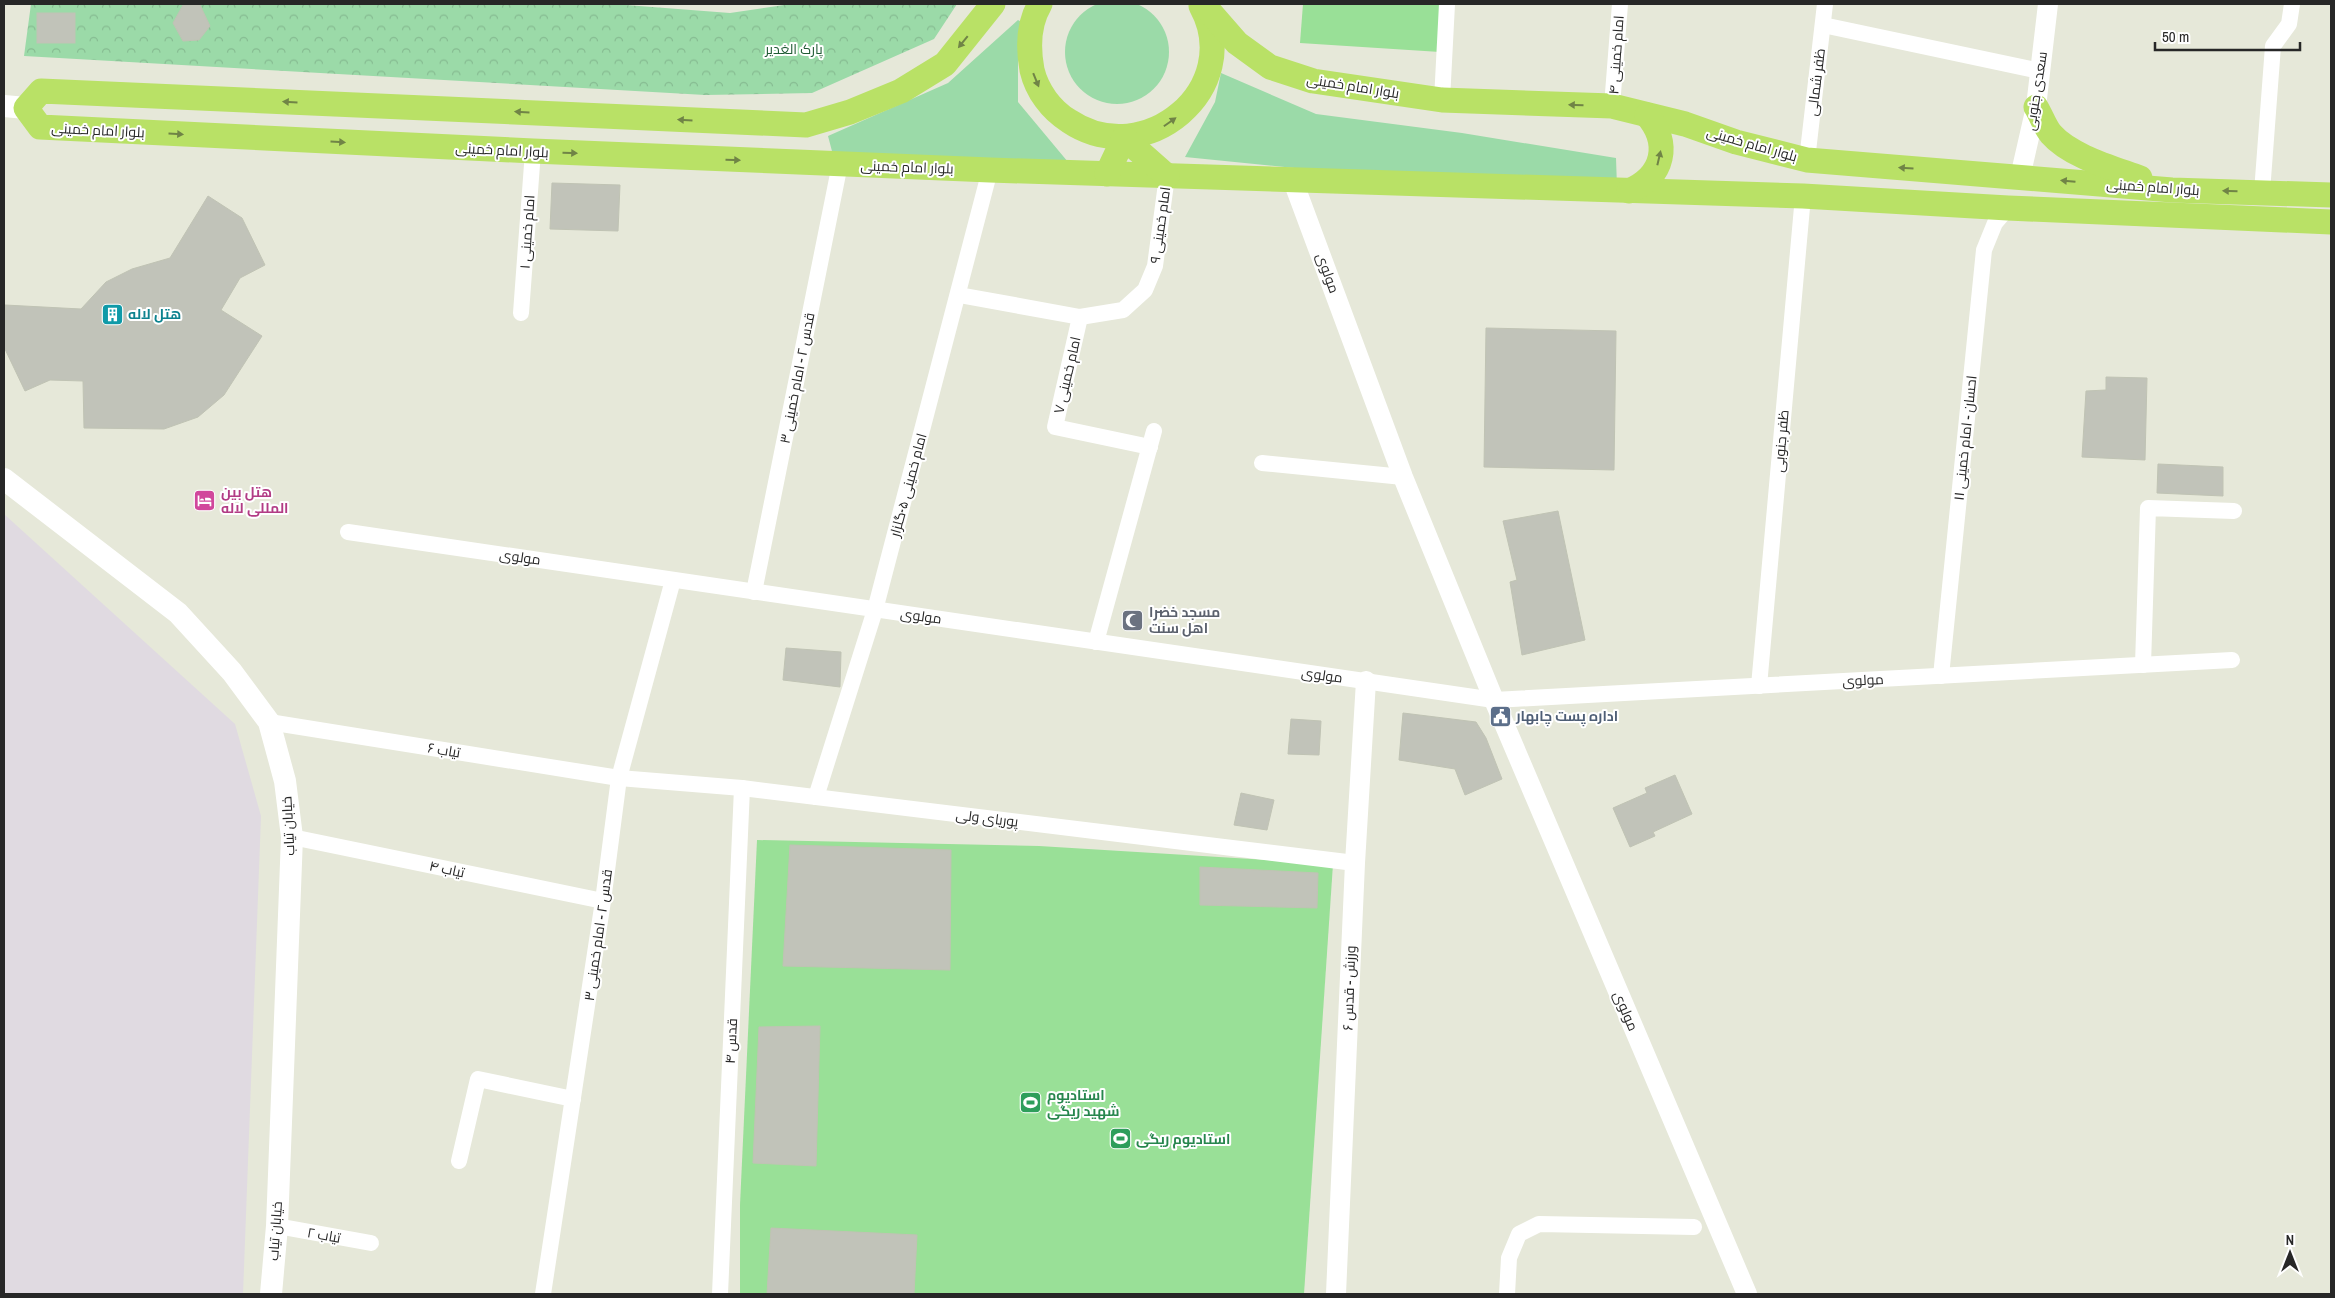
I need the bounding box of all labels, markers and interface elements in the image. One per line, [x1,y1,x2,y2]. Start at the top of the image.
street label: امام خمینی ۴ [1604,15,1629,95]
scale bar [2155,20,2300,52]
text: 50 m [2162,26,2189,47]
one-way arrow [957,35,968,48]
park label: پارک الغدیر [764,40,823,59]
street label: ظفر شمالی [1803,47,1829,117]
street label: سعدی جنوبی [2021,50,2051,132]
street label: بلوار امام خمینی [1305,70,1401,103]
one-way arrow [1032,73,1040,88]
one-way arrow [282,98,298,106]
one-way arrow [1568,100,1584,108]
one-way arrow [514,108,530,116]
one-way arrow [677,115,693,123]
one-way arrow [1164,117,1177,127]
street label: بلوار امام خمینی [51,119,145,142]
street label: بلوار امام خمینی [1704,122,1799,166]
one-way arrow [168,130,184,138]
one-way arrow [330,138,346,146]
street label: بلوار امام خمینی [455,139,549,162]
one-way arrow [563,149,579,157]
one-way arrow [1655,150,1663,165]
one-way arrow [725,156,741,164]
street label: بلوار امام خمینی [860,156,954,179]
one-way arrow [1898,163,1914,171]
street label: بلوار امام خمینی [2106,175,2200,200]
one-way arrow [2060,176,2076,184]
street label: امام خمینی ۹ [1146,186,1175,265]
one-way arrow [2222,187,2238,195]
street label: امام خمینی ۱ [515,194,540,270]
street label: مولوی [1312,250,1344,296]
building icon: هتل لاله [100,302,124,326]
place label: هتل لاله [128,305,181,323]
street label: قدس ۲ - امام خمینی ۳ [775,311,820,445]
street label: امام خمینی ۷ [1049,335,1086,416]
street label: احسان - امام خمینی ۱۱ [1949,375,1982,502]
street label: ظفر جنوبی [1769,409,1793,473]
street label: امام خمینی ۵-گلزار [885,431,931,540]
place label: هتل بین المللی لاله [221,483,288,517]
hotel icon: هتل بین المللی لاله [193,488,217,512]
street label: مولوی [498,545,542,569]
place label: مسجد خضرا اهل سنت [1149,603,1220,637]
street label: مولوی [899,604,943,628]
mosque icon: مسجد خضرا اهل سنت [1121,608,1145,632]
street label: مولوی [1300,663,1344,687]
street label: مولوی [1842,670,1884,690]
public building icon: اداره پست چابهار [1488,704,1512,728]
place label: اداره پست چابهار [1515,707,1618,727]
street label: تیاب ۶ [426,739,462,762]
street label: خیابان تیاب [277,796,299,856]
street label: پوریای ولی [955,805,1020,832]
street label: تیاب ۴ [428,857,466,882]
street label: قدس ۲ - امام خمینی ۳ [580,868,617,1002]
street label: ورزش - قدس ۶ [1339,945,1359,1031]
street label: مولوی [1610,988,1642,1034]
street label: قدس ۴ [721,1018,741,1064]
place label: استادیوم شهید ریگی [1047,1086,1119,1120]
sports icon: استادیوم شهید ریگی [1019,1091,1043,1115]
sports icon: استادیوم ریگی [1108,1127,1132,1151]
place label: استادیوم ریگی [1136,1130,1230,1149]
street label: خیابان تیاب [264,1201,286,1261]
street label: تیاب ۲ [306,1223,342,1247]
north arrow [2265,1228,2315,1278]
text: N [2286,1231,2294,1249]

